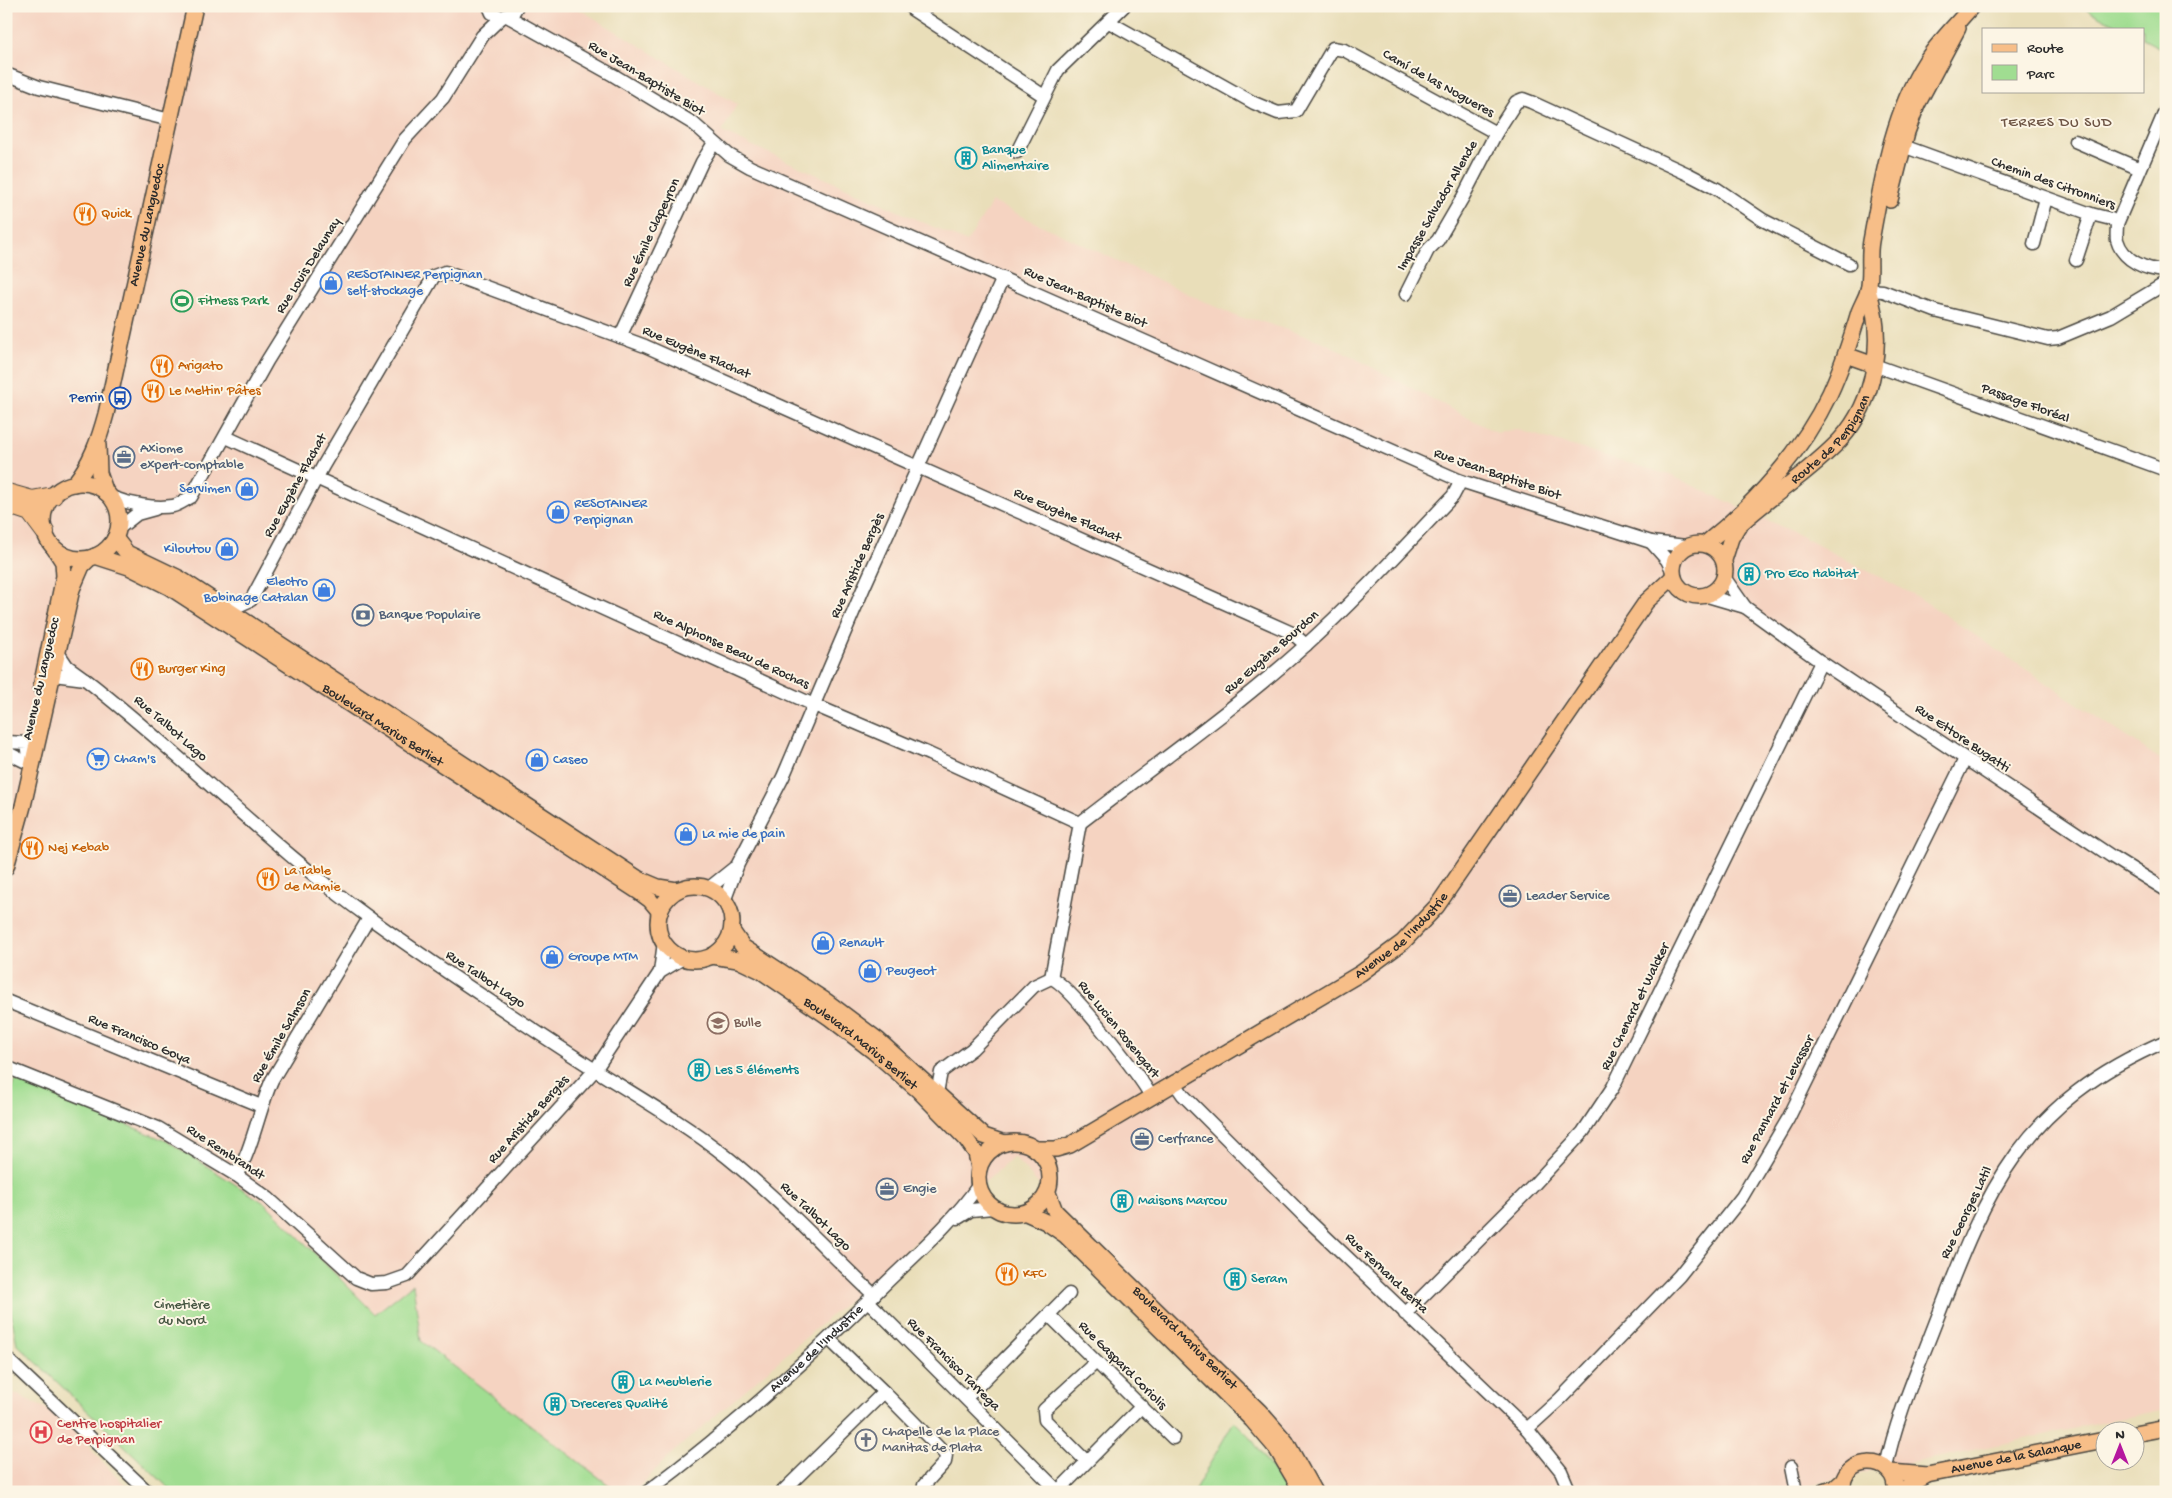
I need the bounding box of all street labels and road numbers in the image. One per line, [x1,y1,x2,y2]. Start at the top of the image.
street label: Rue Jean-Baptiste Biot [585,37,709,121]
street label: Camí de las Nogueres [1379,46,1498,122]
street label: Impasse Salvador Allende [1394,137,1483,274]
street label: Chemin des Citronniers [1988,154,2118,215]
street label: Avenue du Languedoc [126,161,169,288]
street label: Rue Émile Clapeyron [619,176,685,290]
street label: Rue Louis Delaunay [273,215,345,317]
street label: Rue Jean-Baptiste Biot [1021,263,1150,333]
street label: Rue Eugène Flachat [639,323,754,384]
street label: Passage Floréal [1978,380,2071,428]
street label: Route de Perpignan [1787,392,1875,488]
street label: Rue Eugène Flachat [260,430,332,541]
street label: Rue Jean-Baptiste Biot [1431,445,1564,505]
street label: Rue Eugène Flachat [1011,485,1125,548]
street label: Rue Aristide Bergès [827,510,889,621]
street label: Rue Alphonse Beau de Rochas [650,606,813,694]
street label: Rue Eugène Bourdon [1221,607,1323,699]
street label: Avenue du Languedoc [20,615,65,742]
street label: Boulevard Marius Berliet [318,680,447,772]
street label: Rue Talbot Lago [130,692,210,766]
street label: Rue Ettore Bugatti [1911,701,2013,777]
street label: Avenue de l'Industrie [1352,889,1453,983]
street label: Rue Chenard et Walcker [1598,939,1675,1074]
street label: Rue Talbot Lago [442,947,528,1013]
street label: Rue Lucien Rosengart [1073,978,1164,1083]
street label: Rue Émile Salmson [248,985,316,1086]
street label: Boulevard Marius Berliet [799,993,922,1095]
street label: Rue Francisco Goya [85,1011,194,1070]
street label: Rue Panhard et Levassor [1737,1032,1820,1167]
street label: Rue Aristide Bergès [485,1072,574,1168]
street label: Rue Rembrandt [183,1121,268,1185]
street label: Rue Georges Latil [1937,1164,1997,1262]
street label: Rue Talbot Lago [776,1179,854,1255]
street label: Rue Fernand Berta [1341,1230,1432,1319]
street label: Boulevard Marius Berliet [1128,1282,1242,1394]
street label: Avenue de l'Industrie [766,1301,868,1397]
street label: Rue Francisco Tarrega [903,1315,1004,1416]
street label: Rue Gaspard Coriolis [1074,1318,1171,1415]
street label: Avenue de la Salanque [1950,1436,2084,1479]

